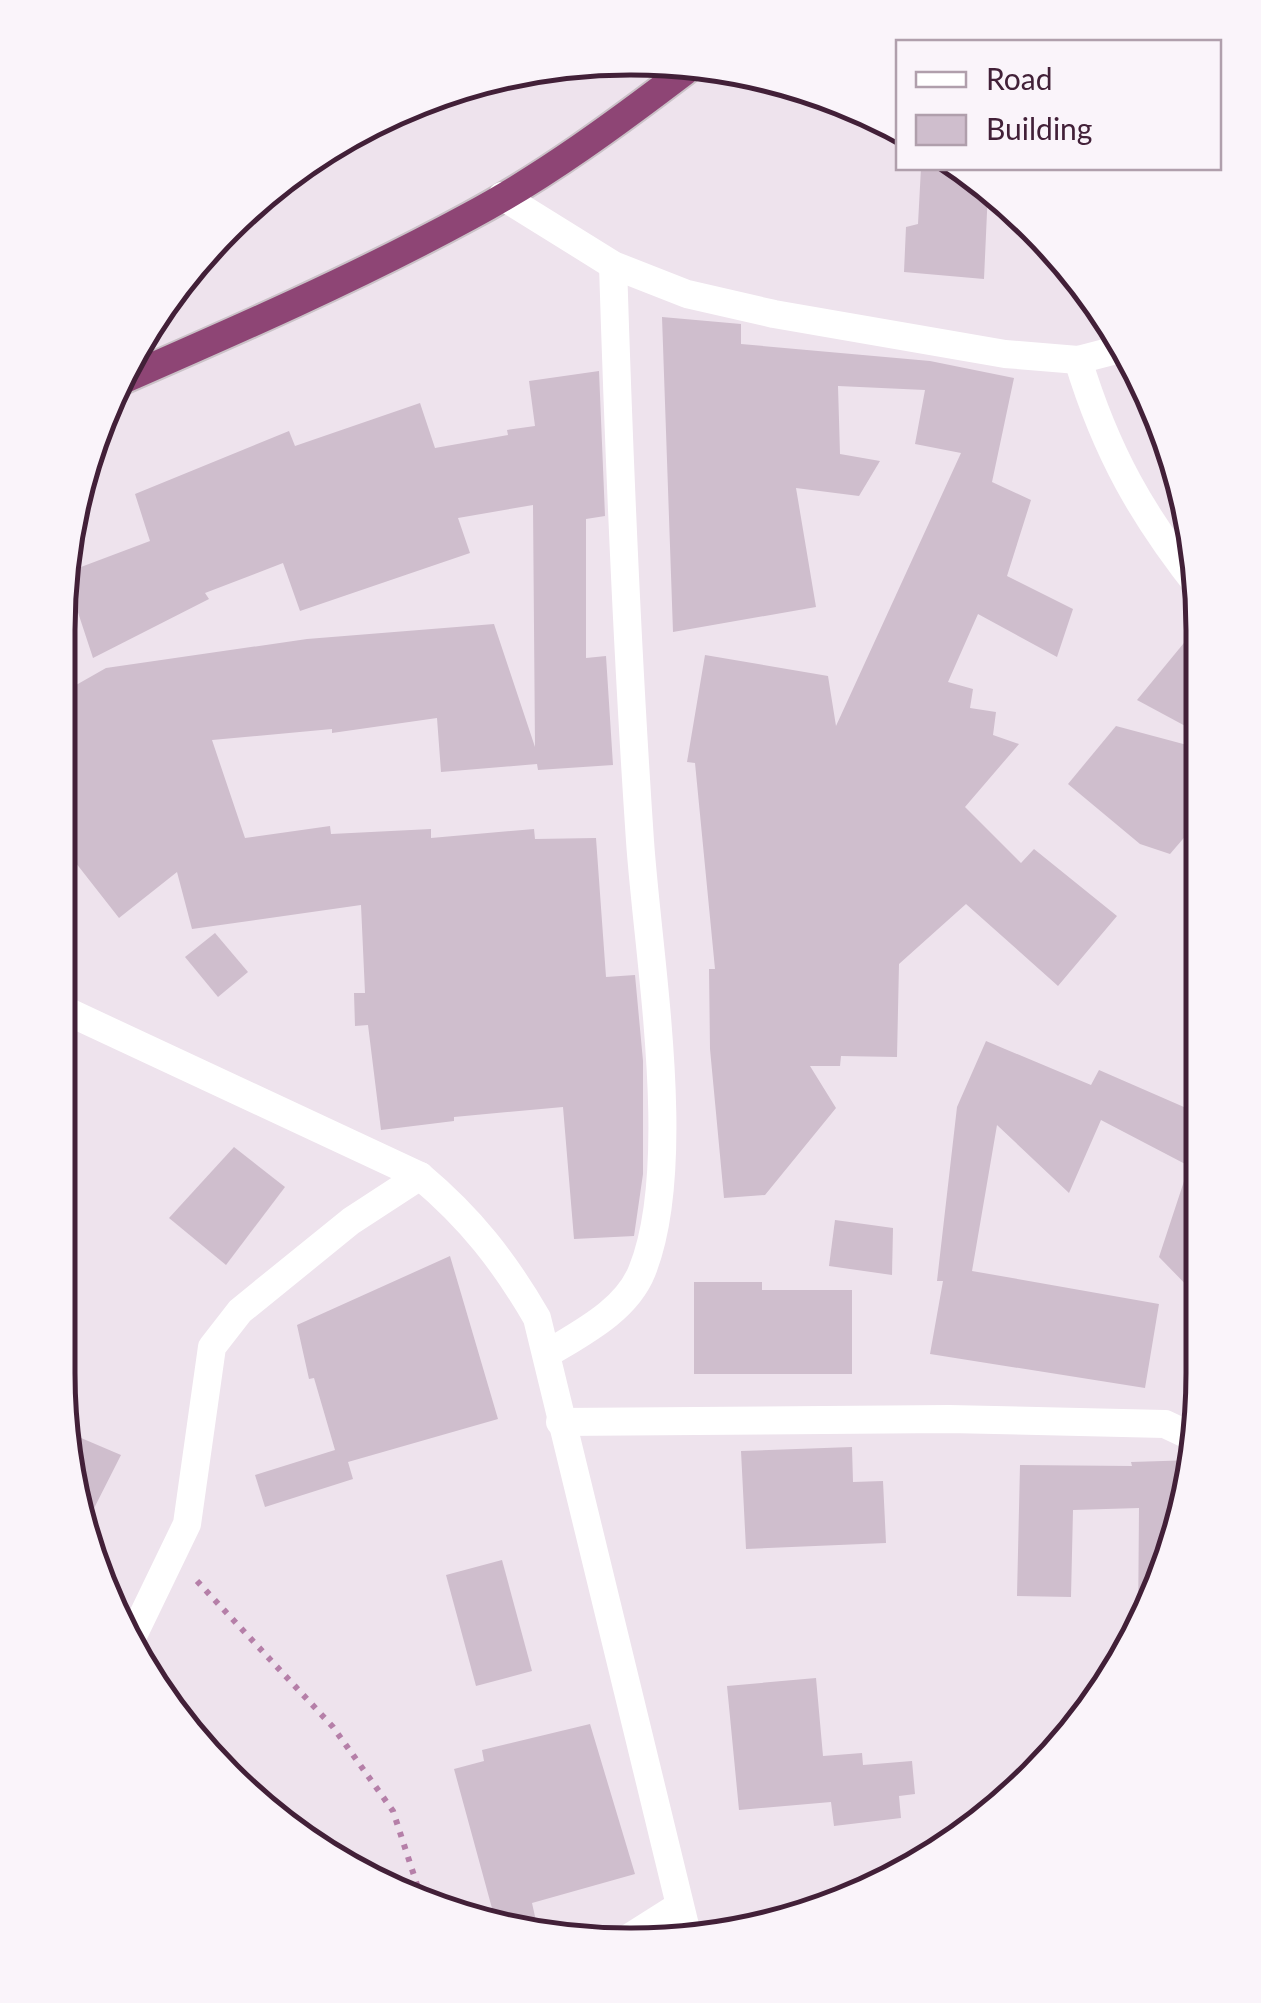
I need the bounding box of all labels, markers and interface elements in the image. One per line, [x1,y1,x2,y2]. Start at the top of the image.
legend [896,40,1221,170]
text: Road [986,60,1053,96]
text: Building [986,110,1092,146]

